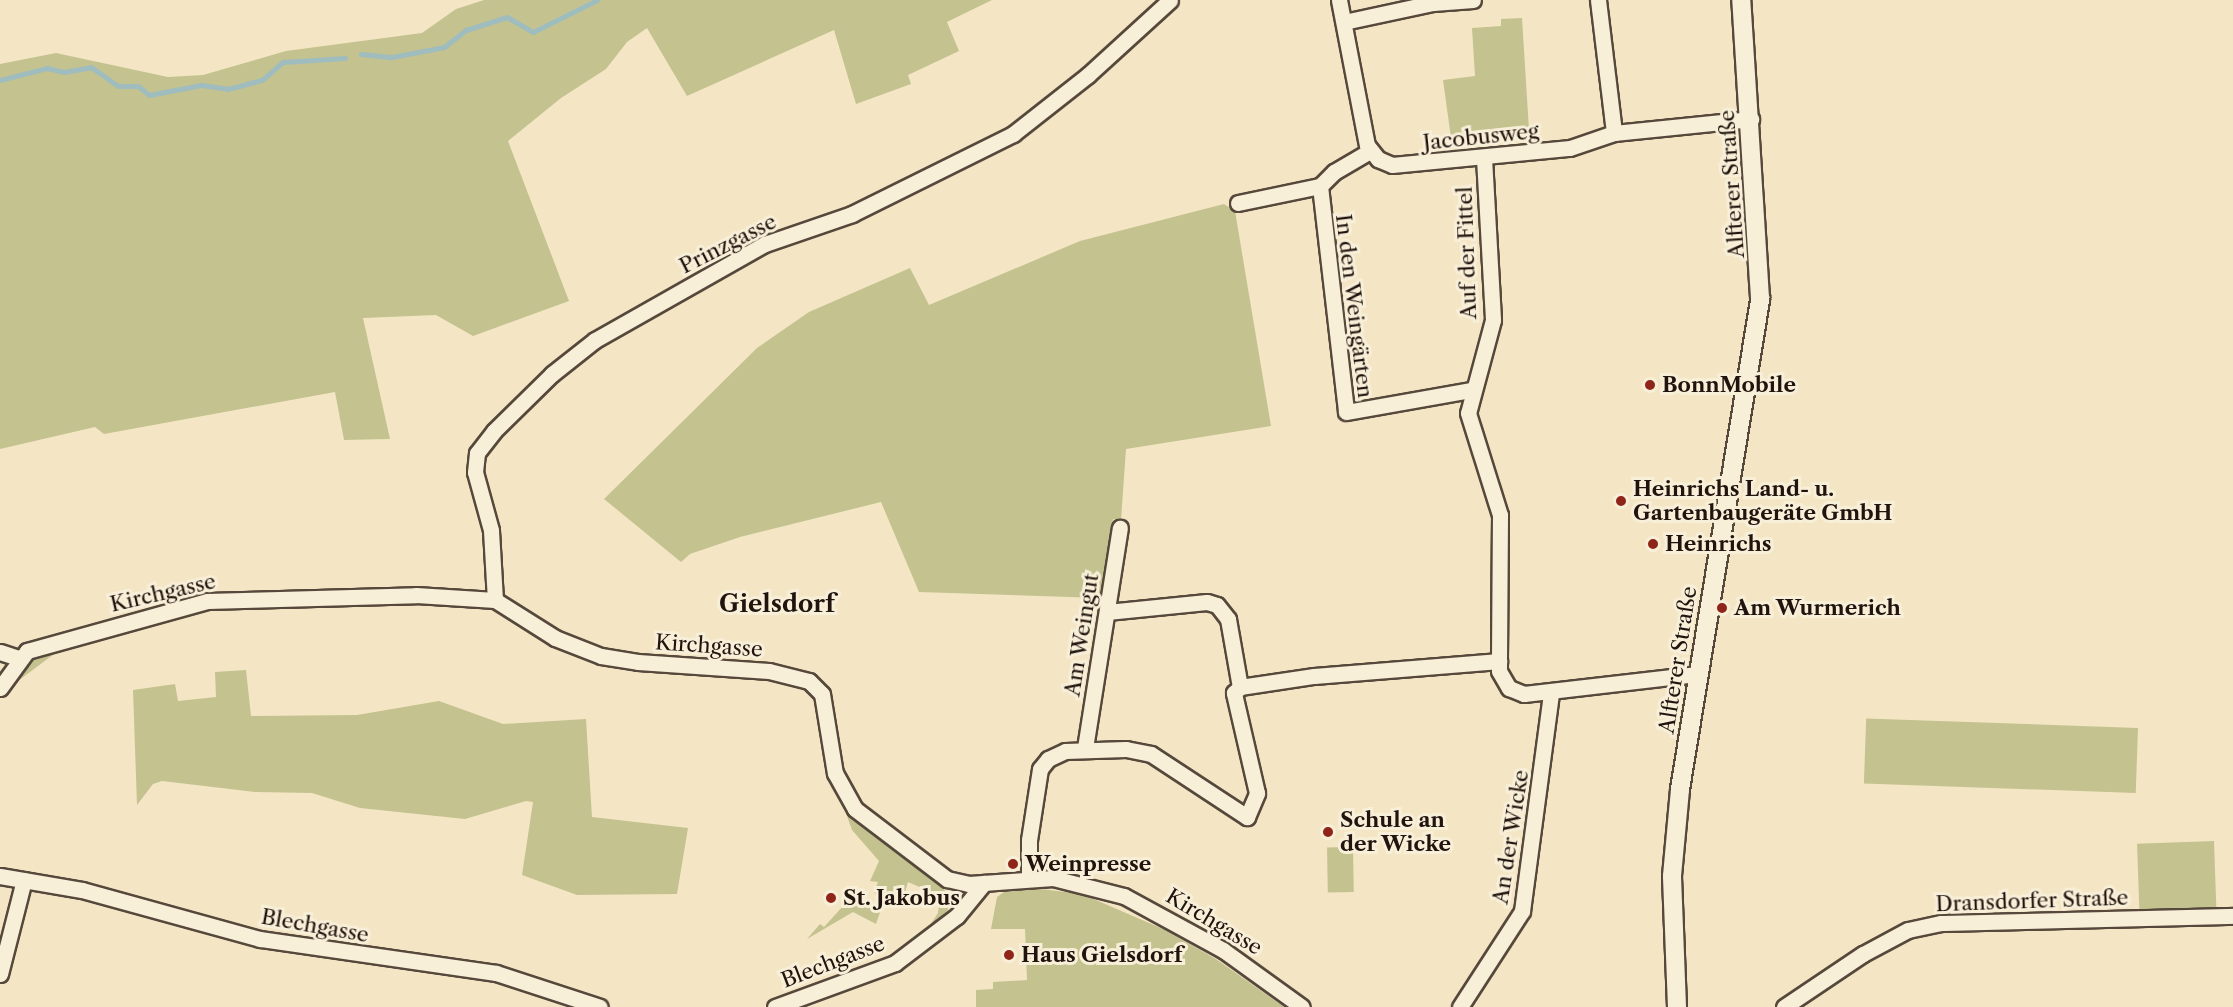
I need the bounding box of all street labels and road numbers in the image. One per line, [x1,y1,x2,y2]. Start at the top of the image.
street label: Alfterer Straße [1714,109,1750,259]
street label: Jacobusweg [1422,118,1540,156]
street label: Auf der Fittel [1452,186,1482,320]
street label: Prinzgasse [675,209,781,279]
street label: In den Weingärten [1330,212,1378,400]
street label: Kirchgasse [108,569,218,617]
street label: Am Weingut [1060,571,1104,699]
street label: Alfterer Straße [1654,584,1702,736]
street label: Kirchgasse [654,630,764,662]
street label: An der Wicke [1488,767,1534,907]
street label: Kirchgasse [1161,883,1267,961]
street label: Dransdorfer Straße [1935,885,2129,917]
street label: Blechgasse [259,904,371,948]
street label: Blechgasse [778,931,888,993]

